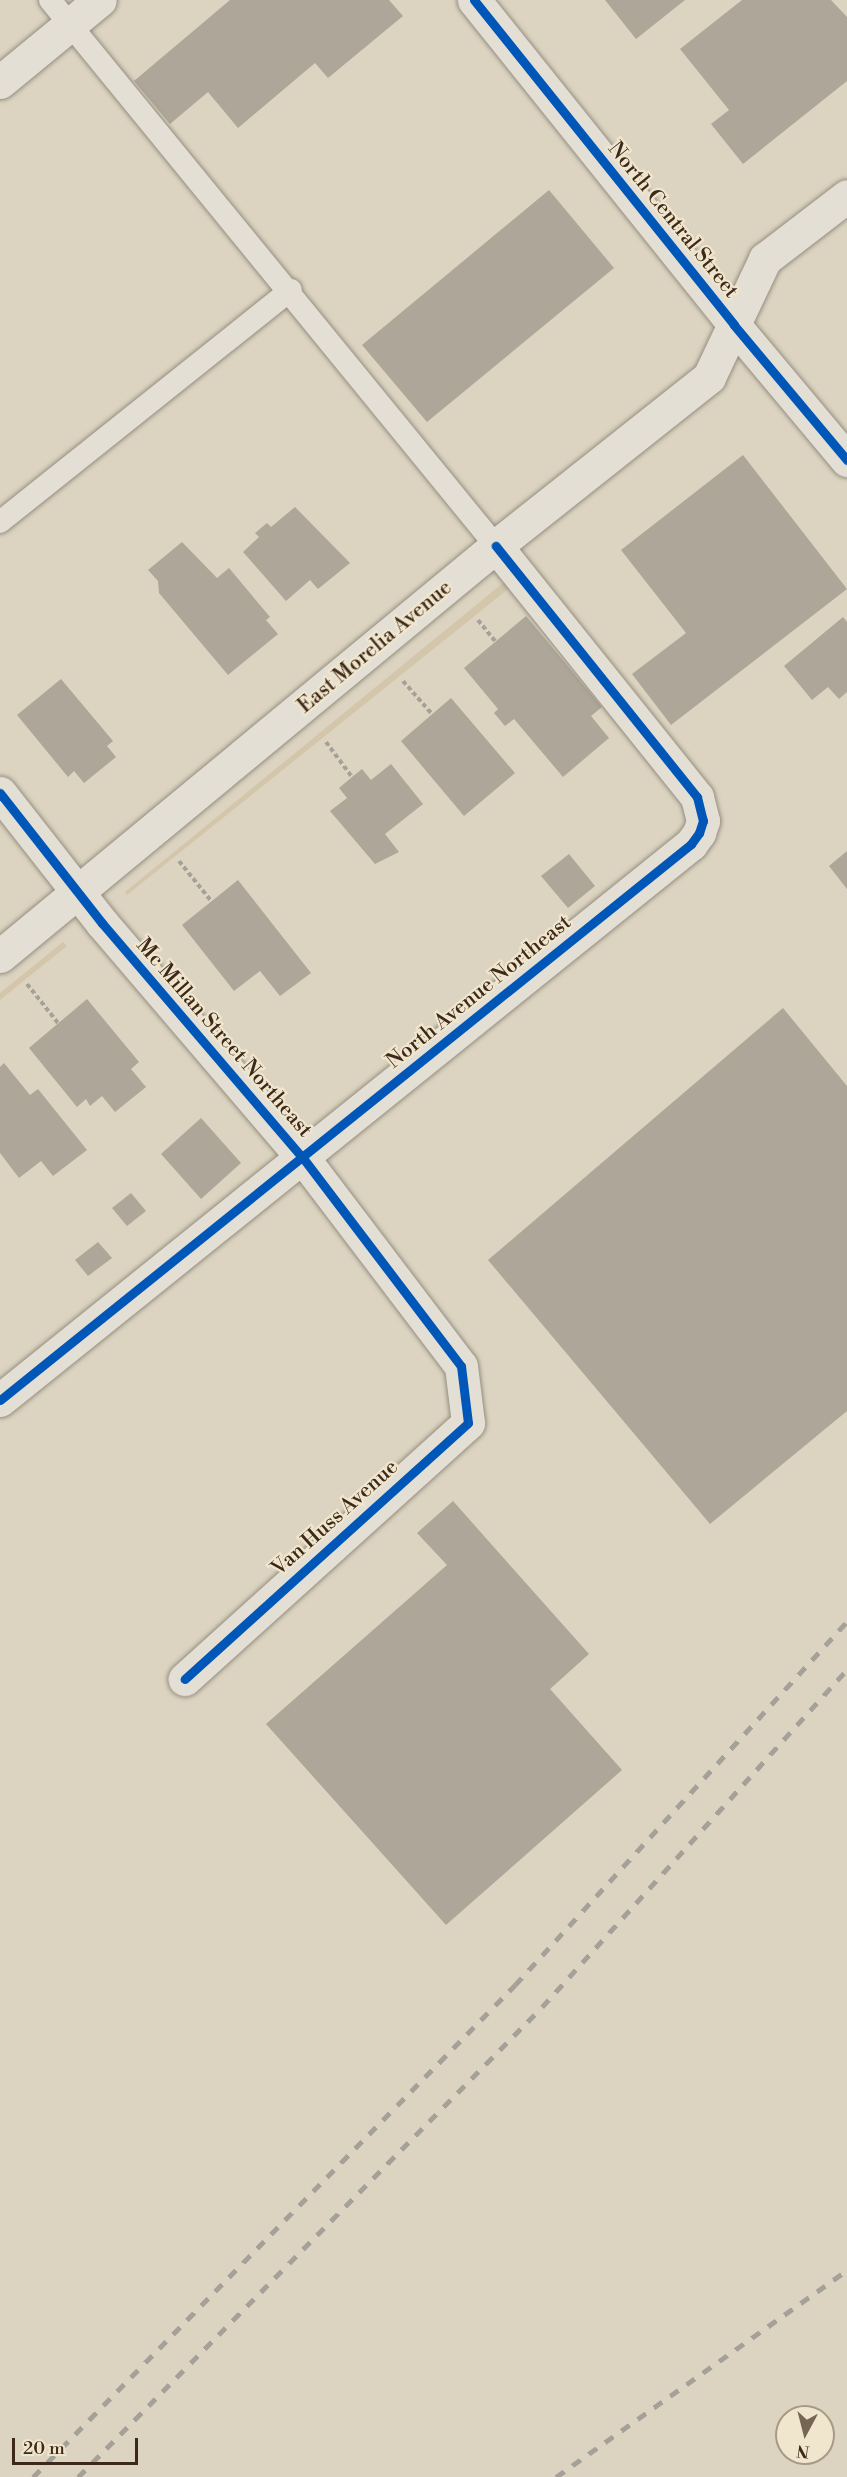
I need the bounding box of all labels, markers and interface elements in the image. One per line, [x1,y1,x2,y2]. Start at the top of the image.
street label: North Central Street [602,137,744,303]
street label: East Morelia Avenue [293,575,457,719]
street label: North Avenue Northeast [382,910,576,1074]
street label: Mc Millan Street Northeast [131,933,317,1143]
street label: Van Huss Avenue [267,1455,403,1581]
north arrow [775,2405,835,2465]
scale bar [15,2426,141,2464]
text: 20 m [23,2437,65,2460]
text: N [796,2440,811,2462]

